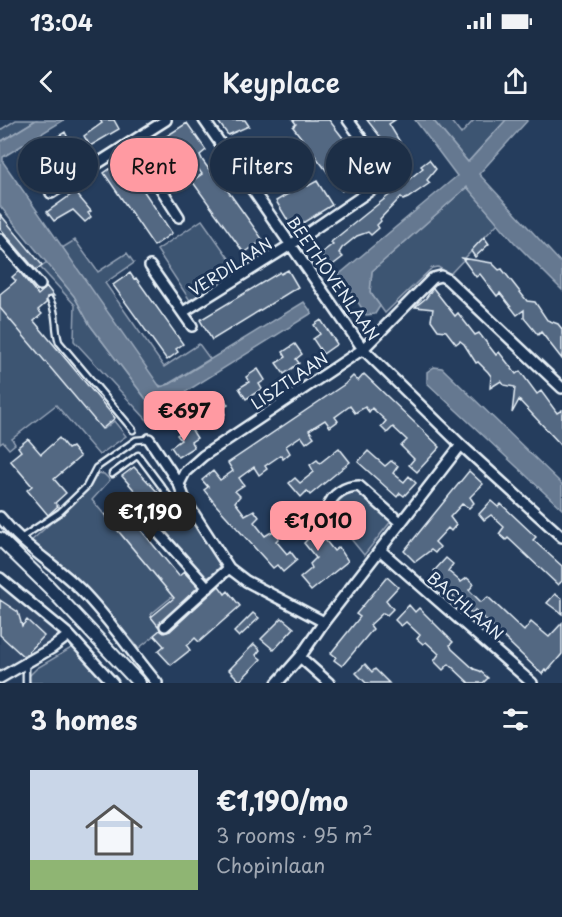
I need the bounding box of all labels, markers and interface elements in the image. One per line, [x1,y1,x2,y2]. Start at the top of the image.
text: 13:04 [30,5,93,38]
text: Keyplace [222,61,340,102]
icon: back [30,65,63,98]
icon: share [499,65,532,98]
chip: Buy [18,138,98,192]
chip: Rent [110,138,198,192]
chip: Filters [210,138,314,192]
chip: New [326,138,412,192]
street label: BEETHOVENLAAN [282,211,386,345]
street label: VERDILAAN [184,231,276,301]
street label: LISZTLAAN [246,345,332,415]
pin: €697 [148,391,220,442]
text: €697 [158,395,210,425]
pin: €1,190 [101,492,199,543]
text: €1,190 [118,496,182,526]
pin: €1,010 [269,501,367,552]
text: €1,010 [284,505,352,535]
street label: BACHLAAN [423,565,509,645]
text: 3 homes [30,700,137,739]
icon: filters [499,703,532,736]
text: €1,190/mo [216,781,348,820]
icon: home [78,794,150,866]
text: 3 rooms · 95 m² [216,820,373,850]
text: Chopinlaan [216,850,325,880]

